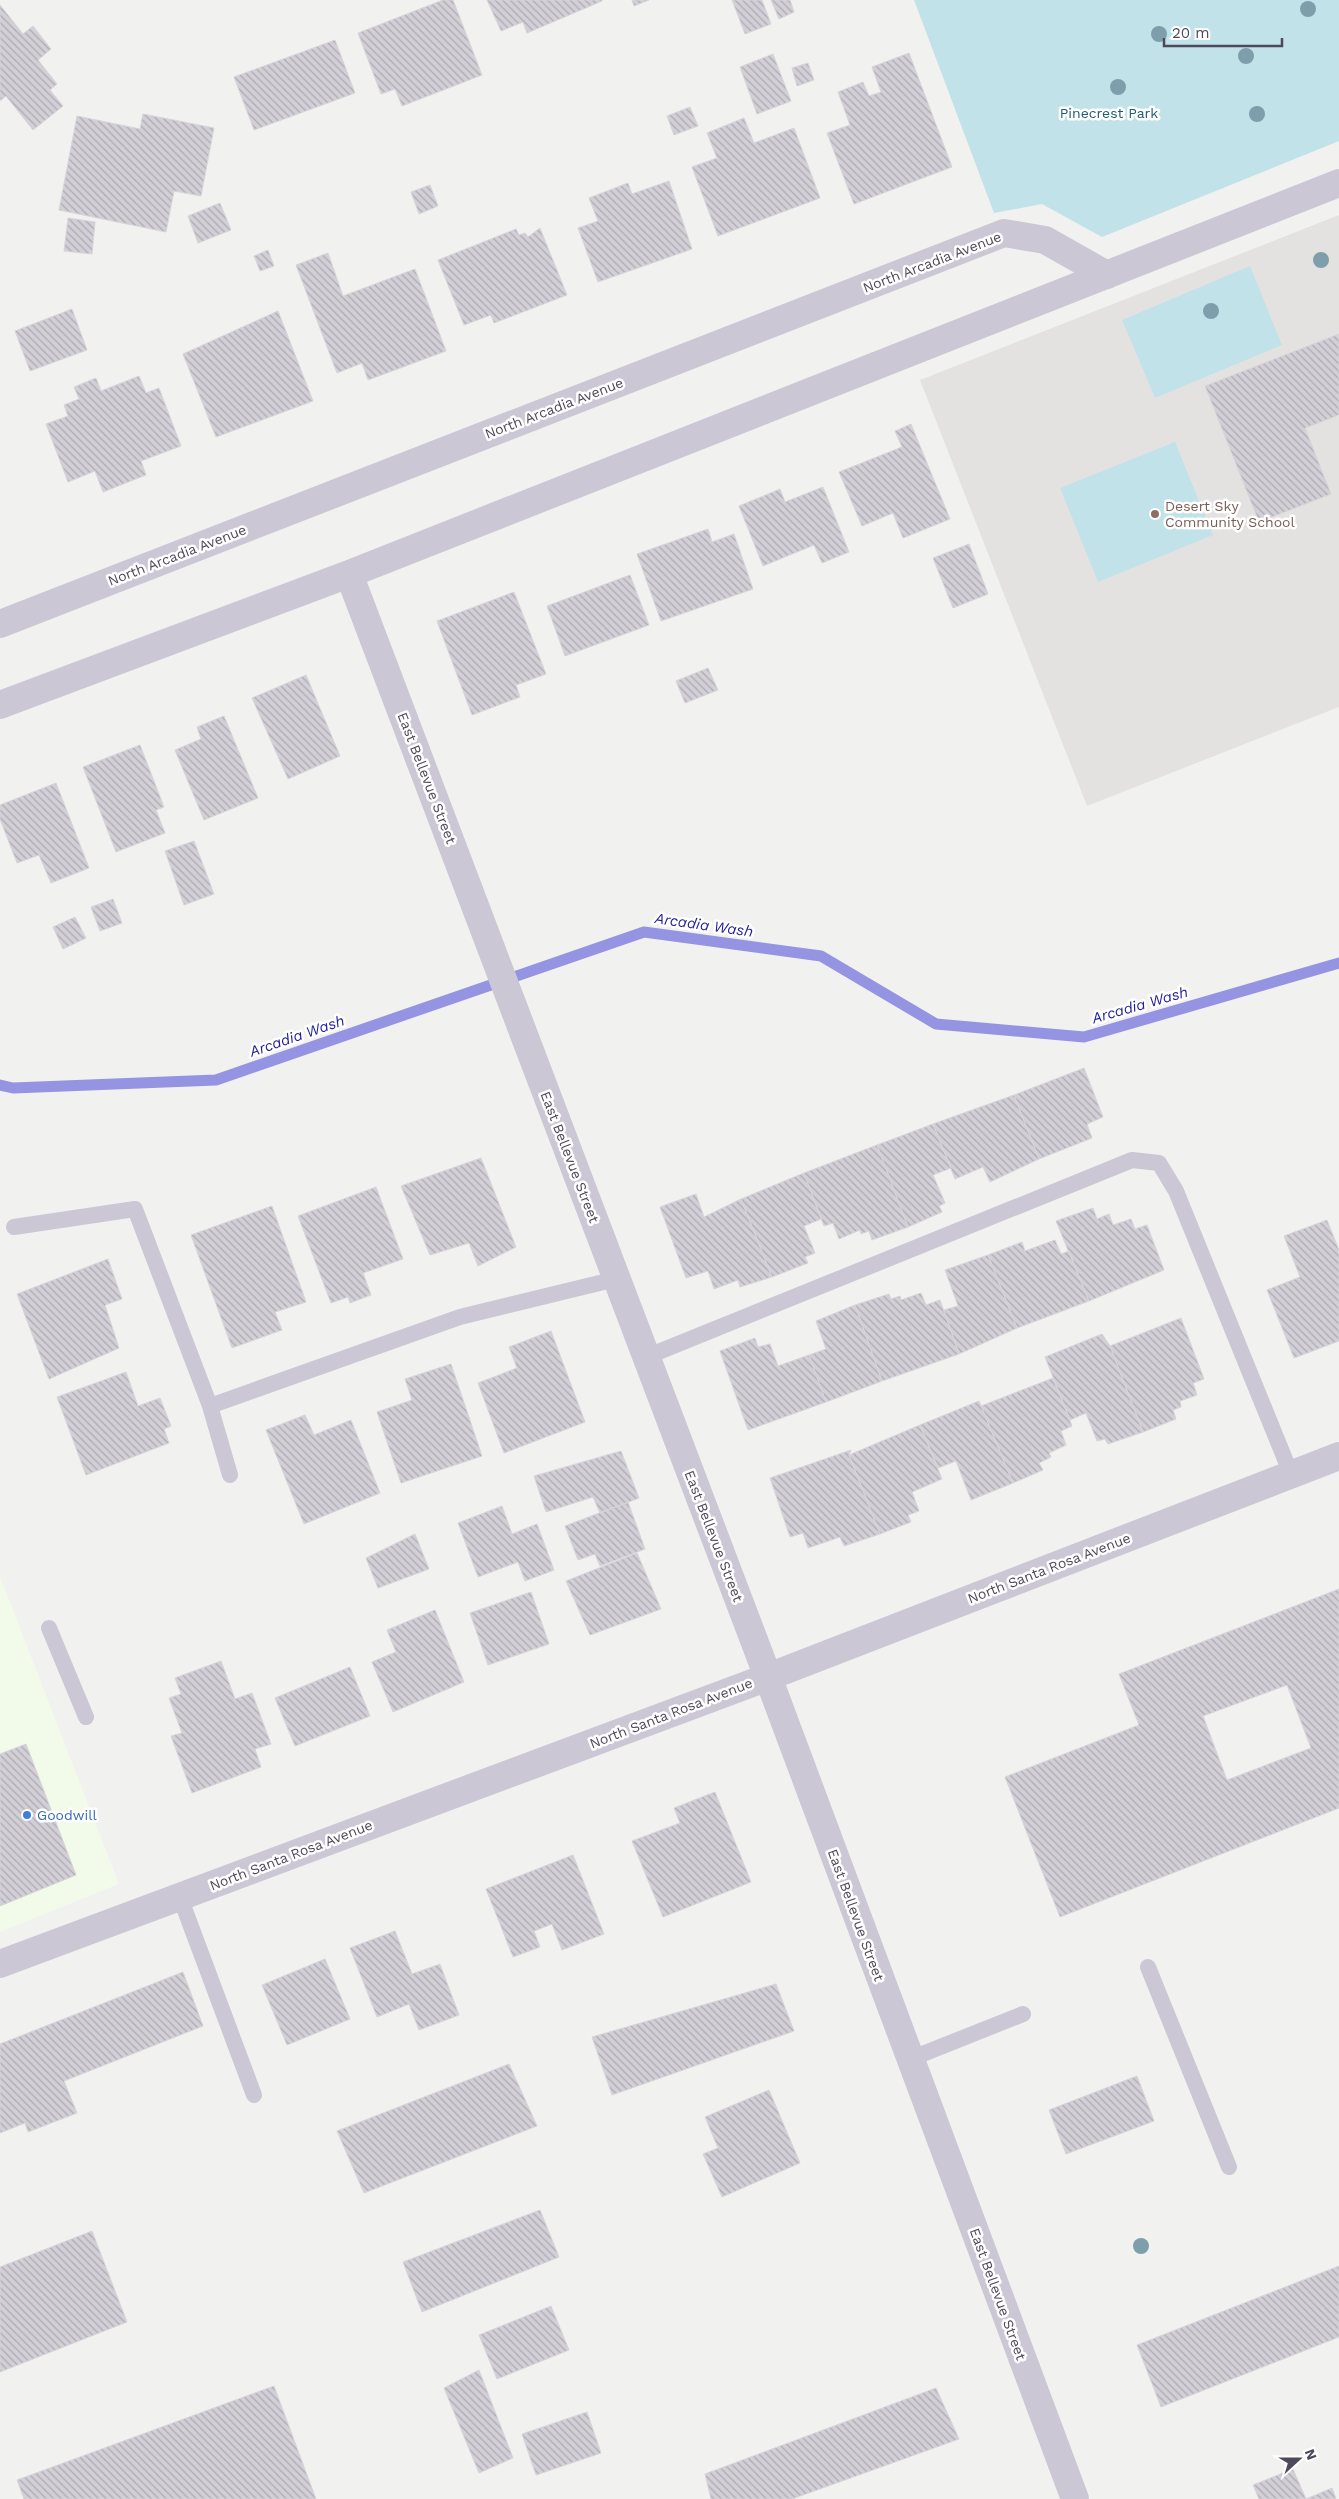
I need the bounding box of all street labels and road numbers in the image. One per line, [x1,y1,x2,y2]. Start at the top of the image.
street label: North Arcadia Avenue [861,228,1003,296]
street label: North Arcadia Avenue [483,374,625,442]
street label: North Arcadia Avenue [106,521,248,589]
street label: East Bellevue Street [395,710,460,846]
street label: East Bellevue Street [538,1089,603,1225]
street label: East Bellevue Street [682,1468,747,1604]
street label: North Santa Rosa Avenue [965,1530,1133,1606]
street label: North Santa Rosa Avenue [587,1675,755,1751]
street label: North Santa Rosa Avenue [207,1817,375,1893]
street label: East Bellevue Street [825,1847,887,1983]
street label: East Bellevue Street [967,2226,1029,2362]

